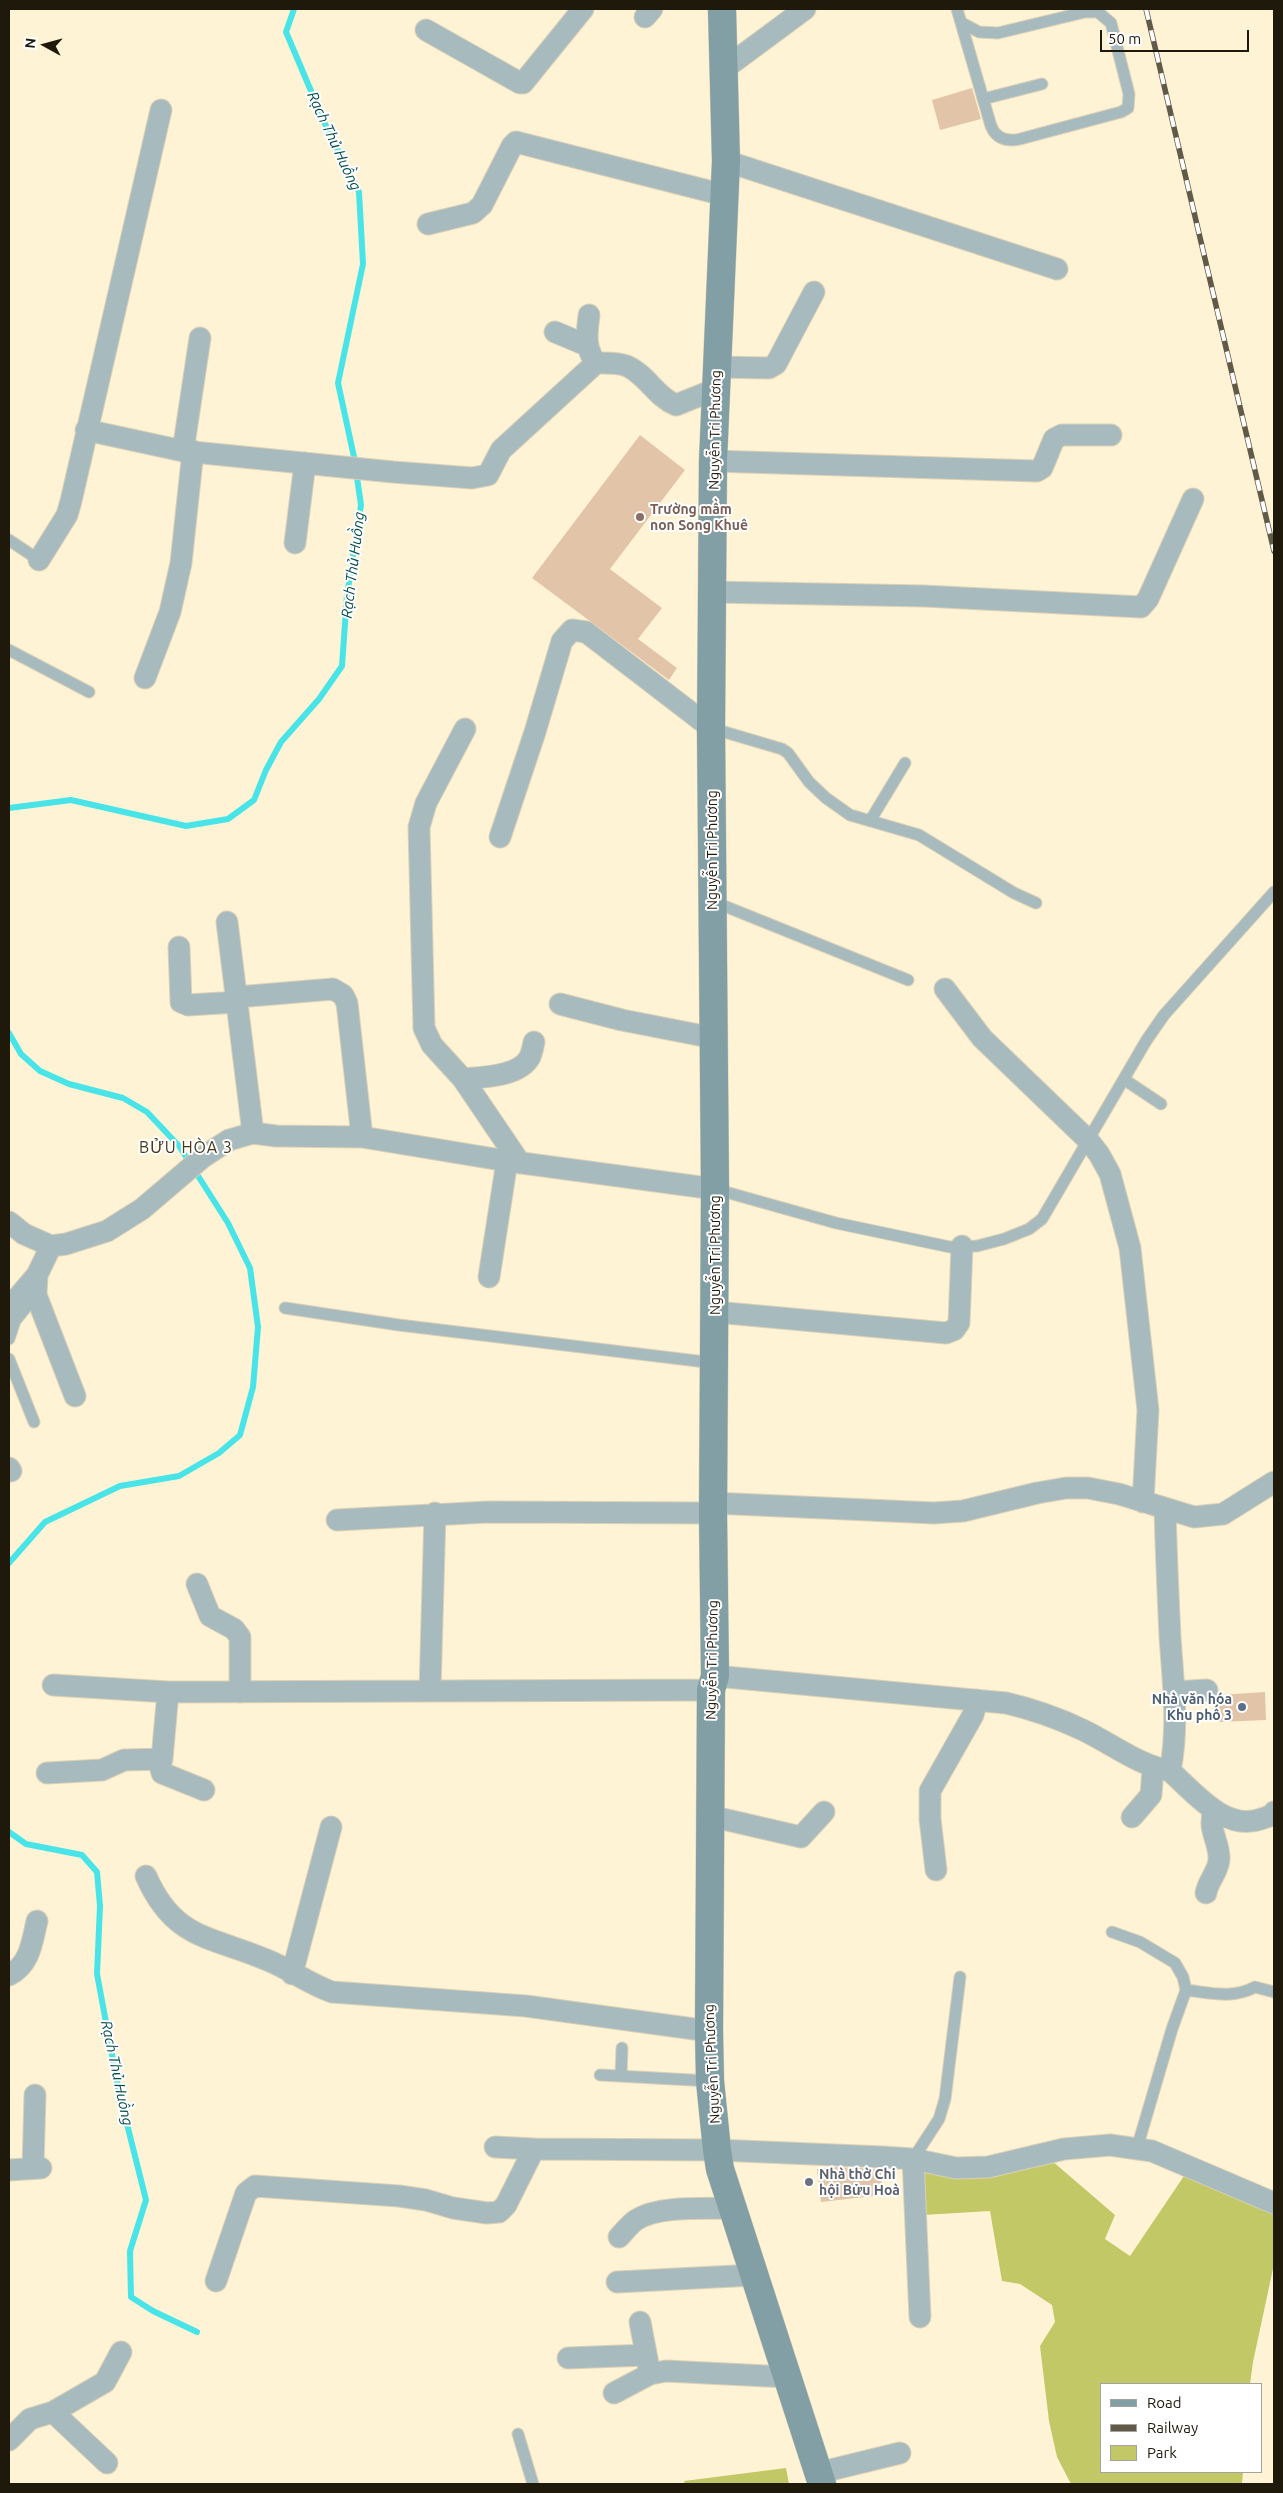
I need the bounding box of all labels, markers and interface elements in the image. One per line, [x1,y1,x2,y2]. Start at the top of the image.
north arrow [20,20,70,70]
scale bar [1103,20,1252,52]
text: 50 m [1108,30,1141,47]
text: N [22,37,39,49]
water label: Rạch Thủ Huồng [303,89,365,193]
street label: Nguyễn Tri Phương [706,370,724,490]
place label: Trường mầm non Song Khuê [650,501,748,534]
water label: Rạch Thủ Huồng [338,511,368,619]
marker: Trường mầm non Song Khuê [634,511,646,523]
street label: Nguyễn Tri Phương [704,790,720,910]
district label: BỬU HÒA 3 [138,1138,234,1158]
street label: Nguyễn Tri Phương [707,1195,723,1315]
street label: Nguyễn Tri Phương [703,1600,721,1720]
place label: Nhà văn hóa Khu phố 3 [1152,1691,1232,1724]
marker: Nhà văn hóa Khu phố 3 [1236,1701,1248,1713]
street label: Nguyễn Tri Phương [700,2004,724,2124]
water label: Rạch Thủ Huồng [97,2019,137,2127]
place label: Nhà thờ Chi hội Bửu Hoà [819,2166,900,2198]
marker: Nhà thờ Chi hội Bửu Hoà [803,2176,815,2188]
legend [1100,2383,1263,2473]
text: Road [1147,2394,1182,2411]
text: Railway [1147,2419,1198,2436]
text: Park [1147,2444,1177,2461]

